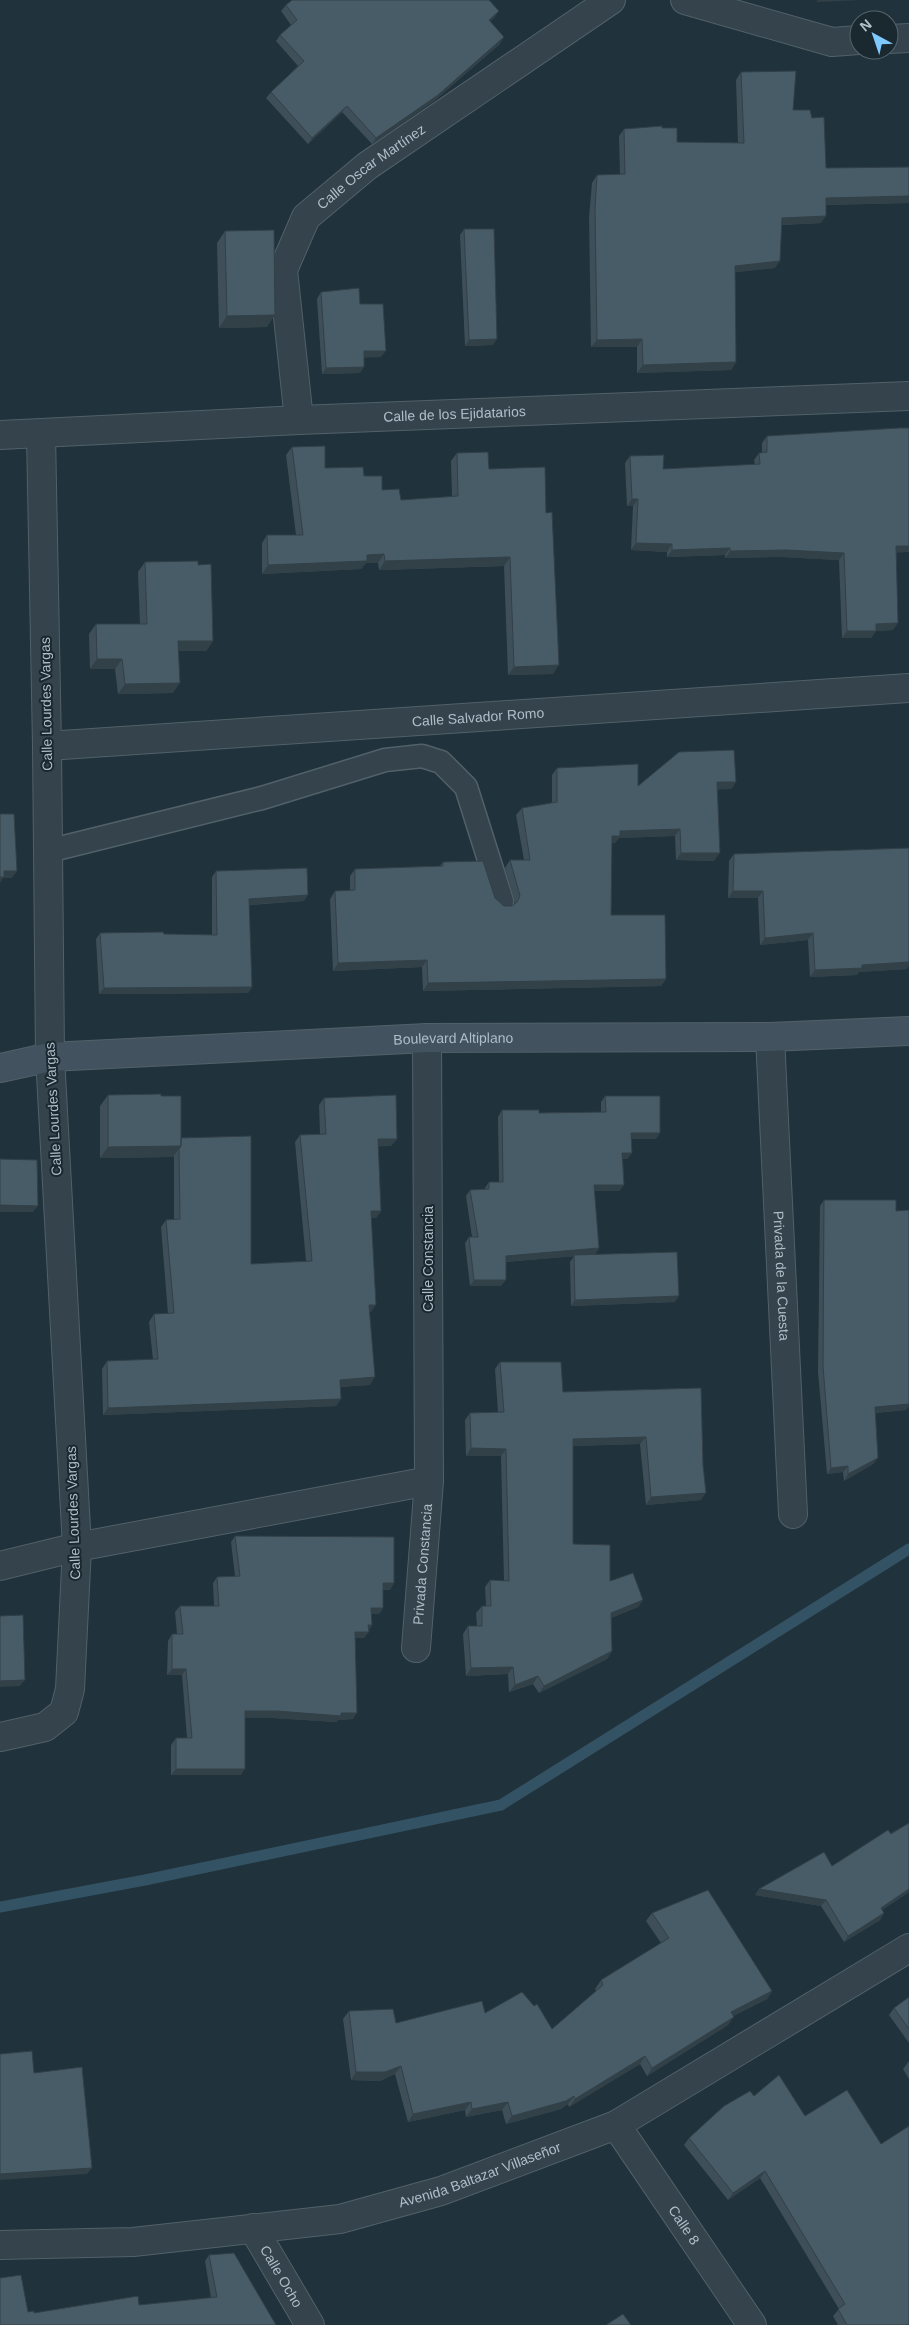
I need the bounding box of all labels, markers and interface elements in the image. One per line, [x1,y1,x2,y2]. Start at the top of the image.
north arrow [849,10,899,60]
text: N [857,16,875,34]
street label: Calle Oscar Martínez [314,121,428,213]
street label: Calle de los Ejidatarios [383,403,526,425]
street label: Calle Lourdes Vargas [37,637,55,771]
street label: Calle Salvador Romo [411,705,545,729]
street label: Boulevard Altiplano [393,1030,514,1048]
street label: Calle Lourdes Vargas [42,1042,64,1176]
street label: Calle Constancia [420,1206,436,1312]
street label: Privada de la Cuesta [770,1210,793,1341]
street label: Calle Lourdes Vargas [63,1446,83,1580]
street label: Privada Constancia [410,1503,435,1625]
street label: Avenida Baltazar Villaseñor [397,2138,563,2210]
street label: Calle 8 [665,2203,703,2248]
street label: Calle Ocho [257,2242,306,2310]

